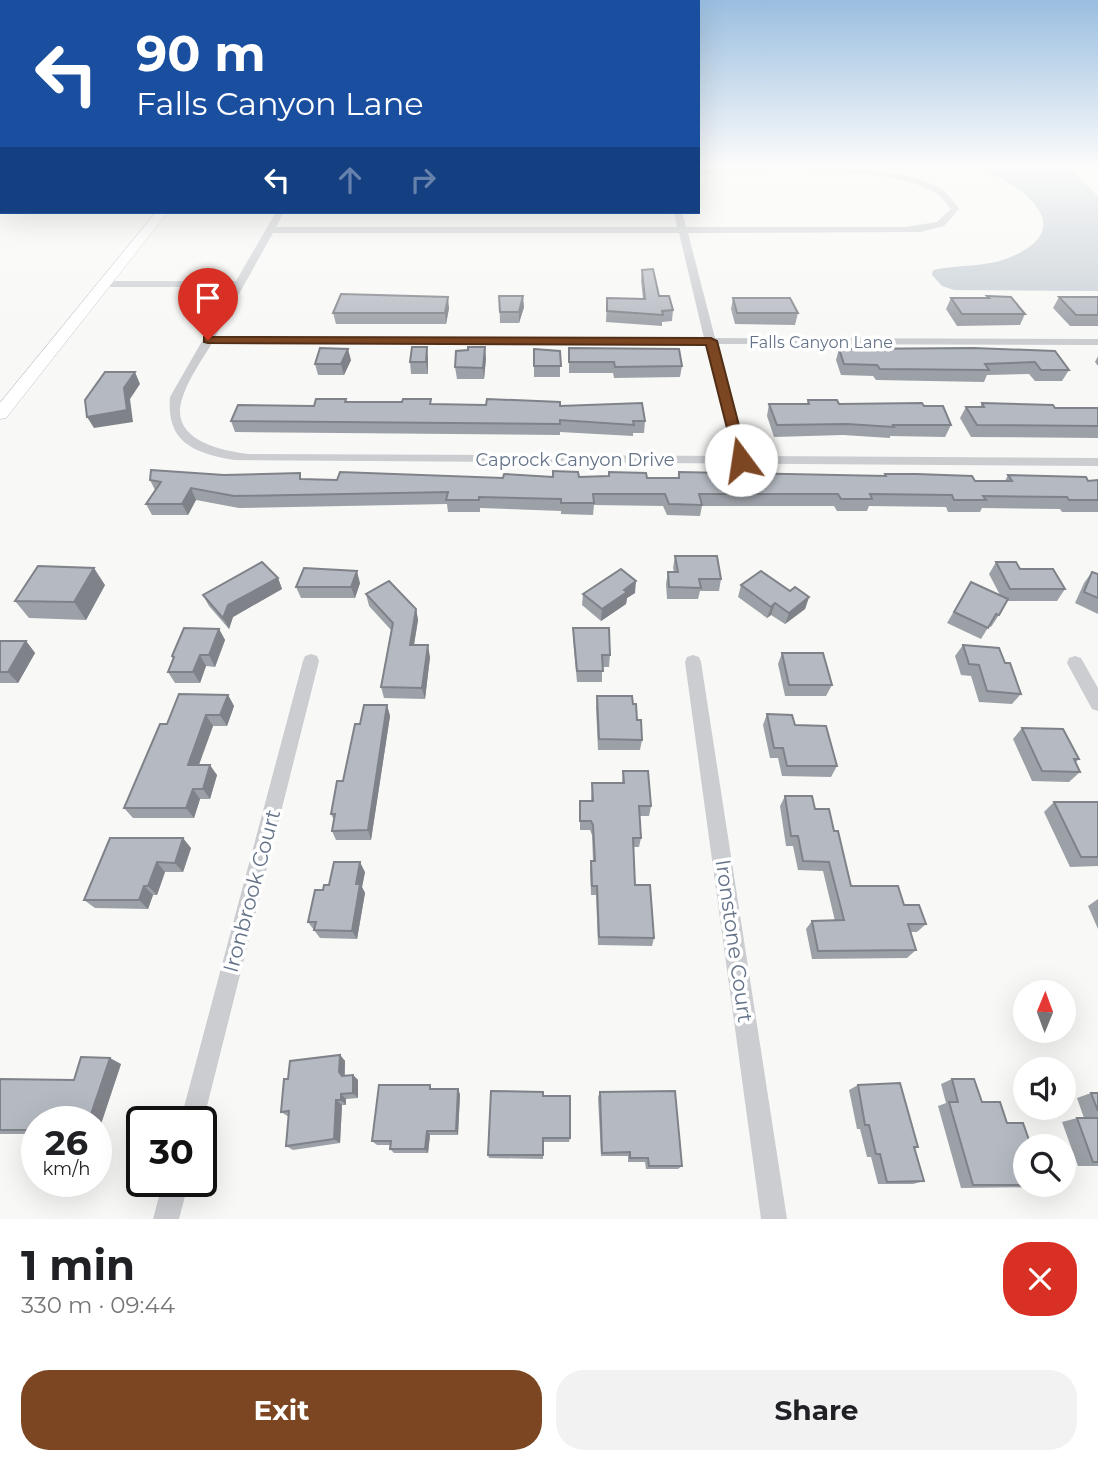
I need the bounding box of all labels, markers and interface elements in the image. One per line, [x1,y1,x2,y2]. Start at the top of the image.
text: 90 m [136,24,266,83]
icon: left [21,28,112,119]
text: Falls Canyon Lane [136,84,424,123]
icon: left [258,161,296,199]
icon: ahead [331,161,369,199]
icon: right [404,161,442,199]
pin [178,268,238,340]
icon: arrive [189,279,227,317]
street label: Falls Canyon Lane [749,333,893,352]
position arrow [704,423,778,497]
street label: Caprock Canyon Drive [475,449,675,471]
street label: Ironbrook Court [218,807,285,975]
street label: Ironstone Court [711,858,758,1024]
north arrow [1013,980,1076,1043]
map controls [1013,980,1076,1197]
button: sound [1013,1057,1076,1120]
speed limit sign: 30 [126,1106,217,1197]
text: 26 [45,1121,88,1164]
button: search [1013,1134,1076,1197]
text: km/h [42,1158,91,1180]
text: 1 min [21,1239,135,1291]
button: close [1003,1242,1077,1316]
text: 330 m · 09:44 [21,1291,175,1319]
button: Exit [21,1370,542,1450]
button: Share [556,1370,1077,1450]

